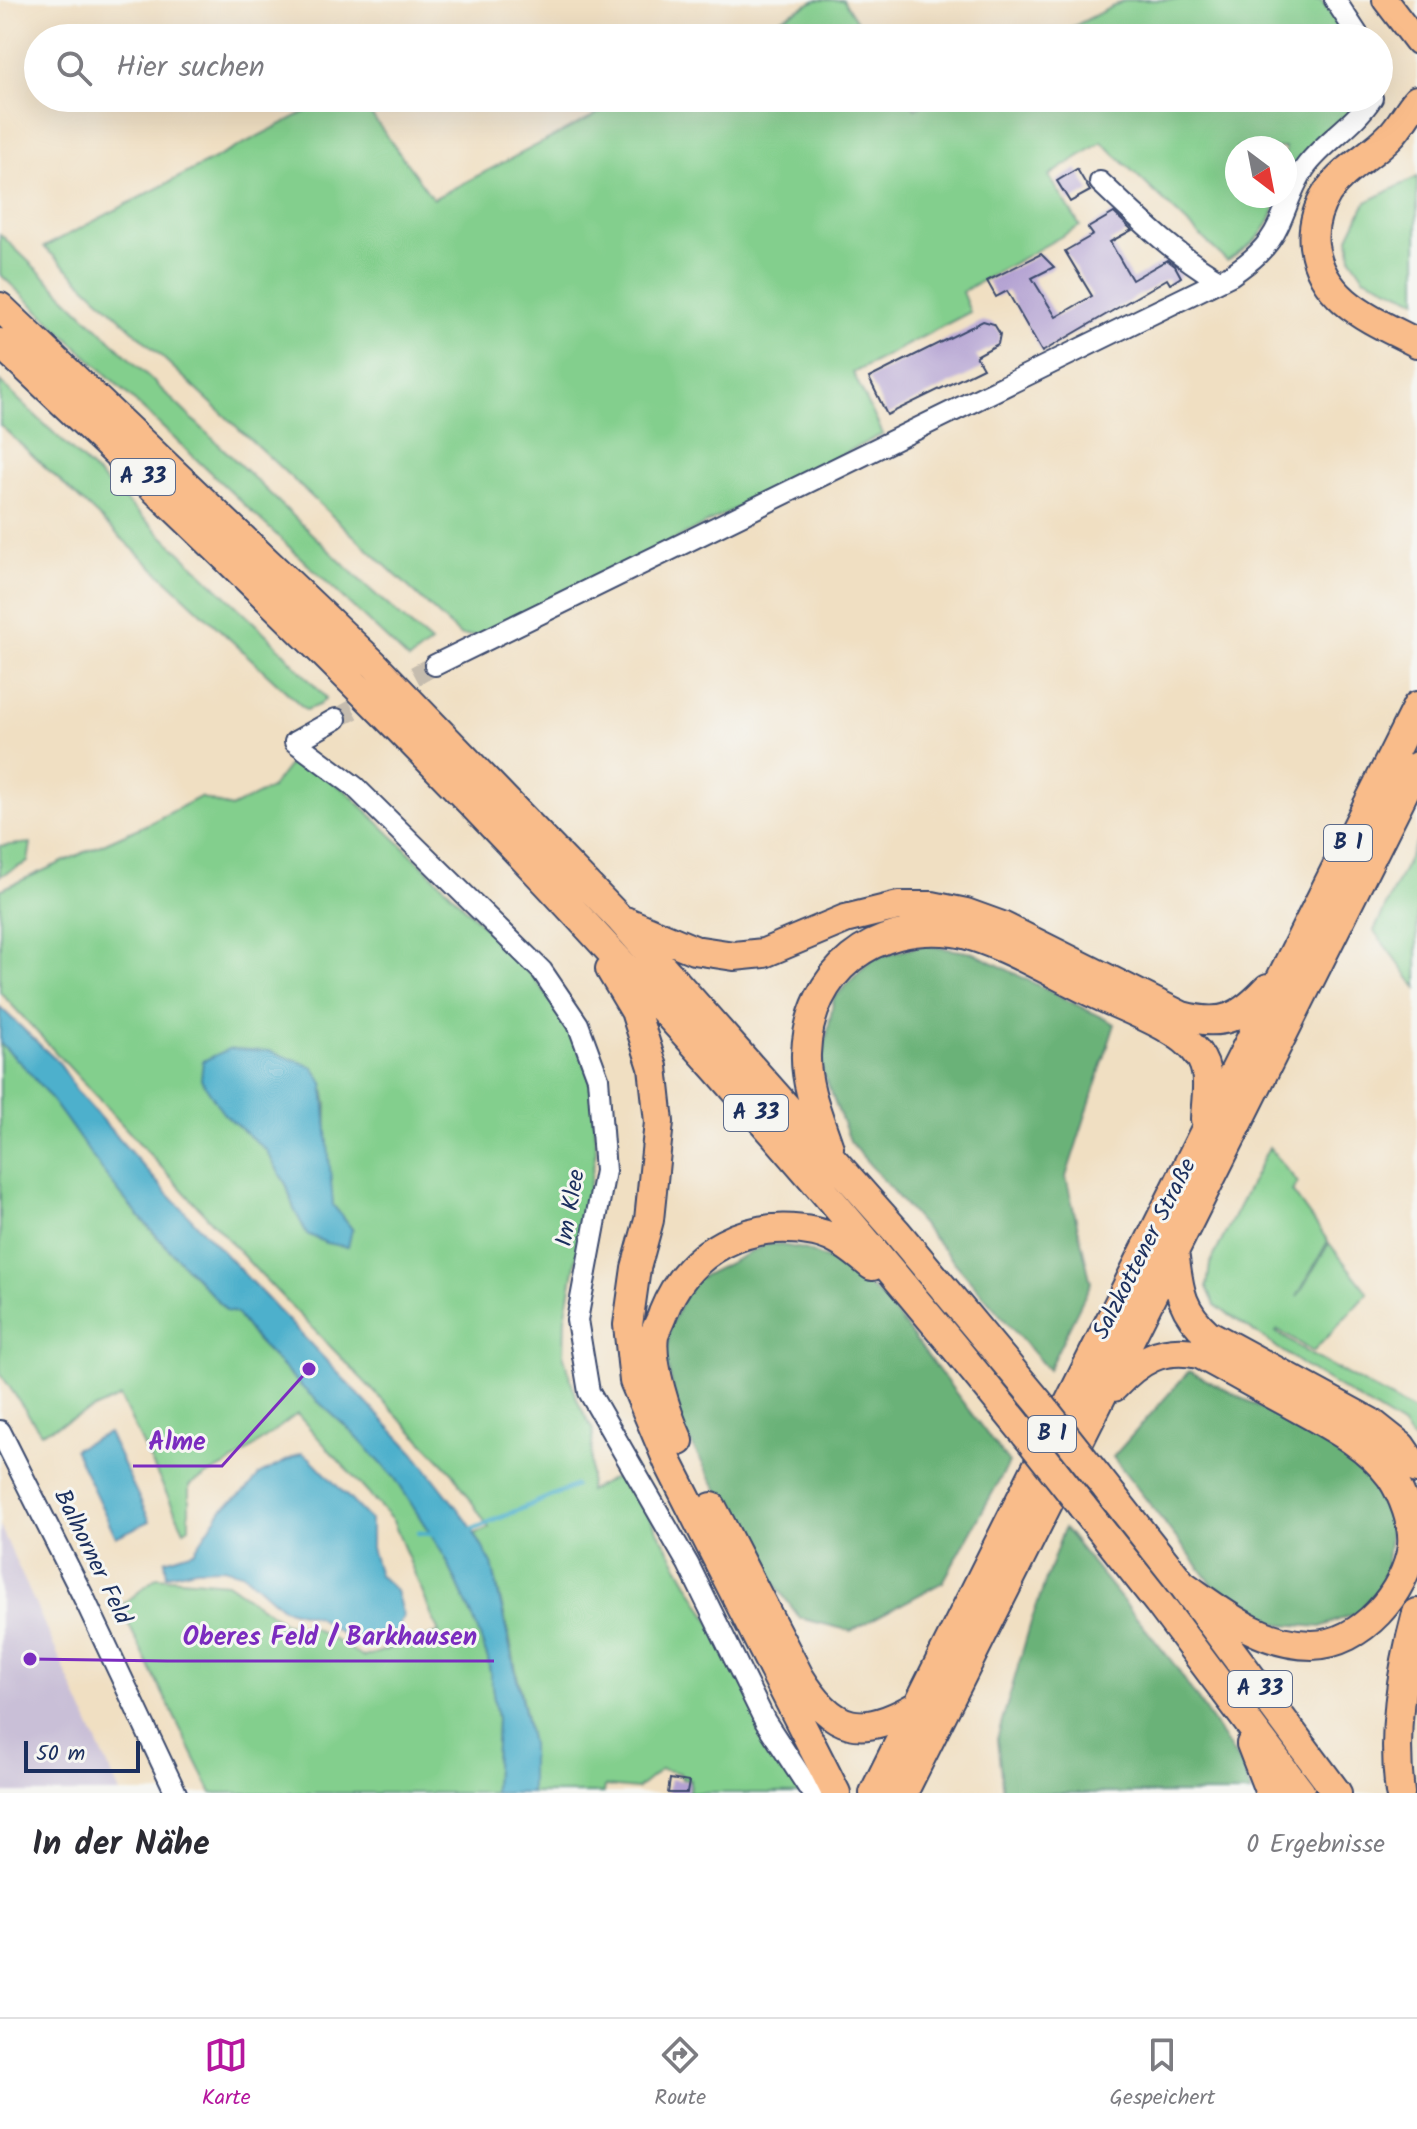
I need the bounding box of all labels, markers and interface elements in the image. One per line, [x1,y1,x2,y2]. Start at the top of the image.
search box [24,24,1393,112]
text: Hier suchen [116,44,265,92]
icon: search [52,46,96,90]
north arrow [1225,136,1297,208]
road number: A 33 [111,459,175,495]
road number: B 1 [1324,825,1372,861]
road number: A 33 [724,1095,788,1131]
street label: Salzkottener Straße [1082,1151,1208,1347]
street label: Im Klee [545,1166,597,1250]
callout: Alme [133,1416,222,1466]
road number: B 1 [1028,1416,1076,1452]
text: Alme [148,1422,206,1464]
street label: Balhorner Feld [42,1483,142,1632]
callout: Oberes Feld / Barkhausen [167,1611,494,1661]
text: Oberes Feld / Barkhausen [183,1617,477,1659]
road number: A 33 [1228,1671,1292,1707]
scale bar [24,1737,140,1773]
text: 50 m [36,1737,85,1772]
text: In der Nähe [32,1818,210,1872]
text: 0 Ergebnisse [1246,1824,1385,1866]
tab: Karte [202,2033,251,2116]
tab: Route [654,2033,706,2116]
tab: Gespeichert [1110,2033,1215,2116]

